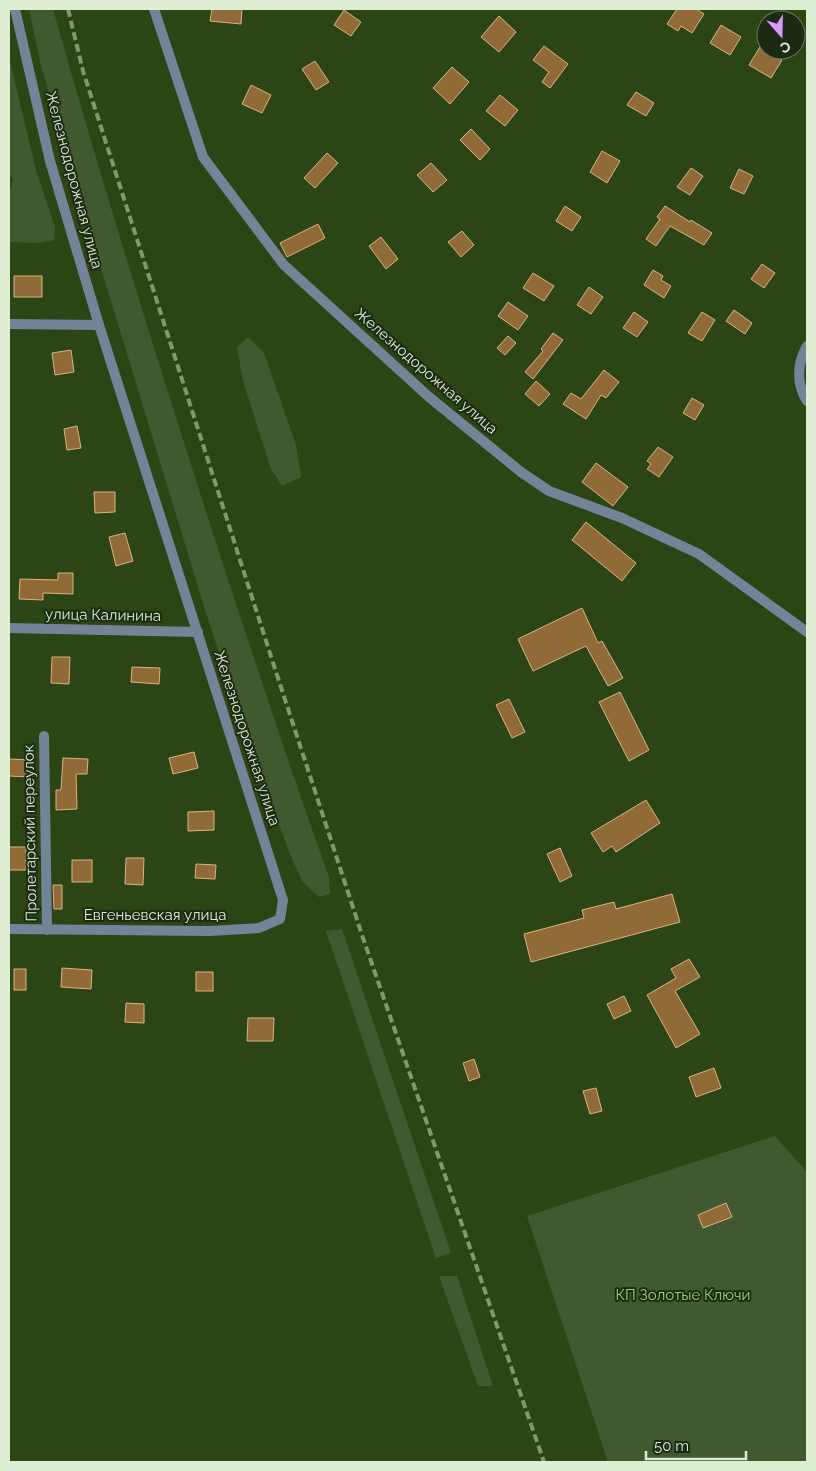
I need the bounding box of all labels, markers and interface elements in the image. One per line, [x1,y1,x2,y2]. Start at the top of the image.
north arrow [756,10,806,60]
text: С [778,38,793,57]
street label: Железнодорожная улица [42,89,106,271]
street label: Железнодорожная улица [351,304,501,438]
street label: улица Калинина [45,605,161,625]
street label: Железнодорожная улица [210,648,284,828]
street label: Пролетарский переулок [19,744,41,922]
street label: Евгеньевская улица [84,906,226,924]
park label: КП Золотые Ключи [616,1286,750,1304]
scale bar [646,1428,746,1460]
text: 50 m [654,1437,689,1455]

